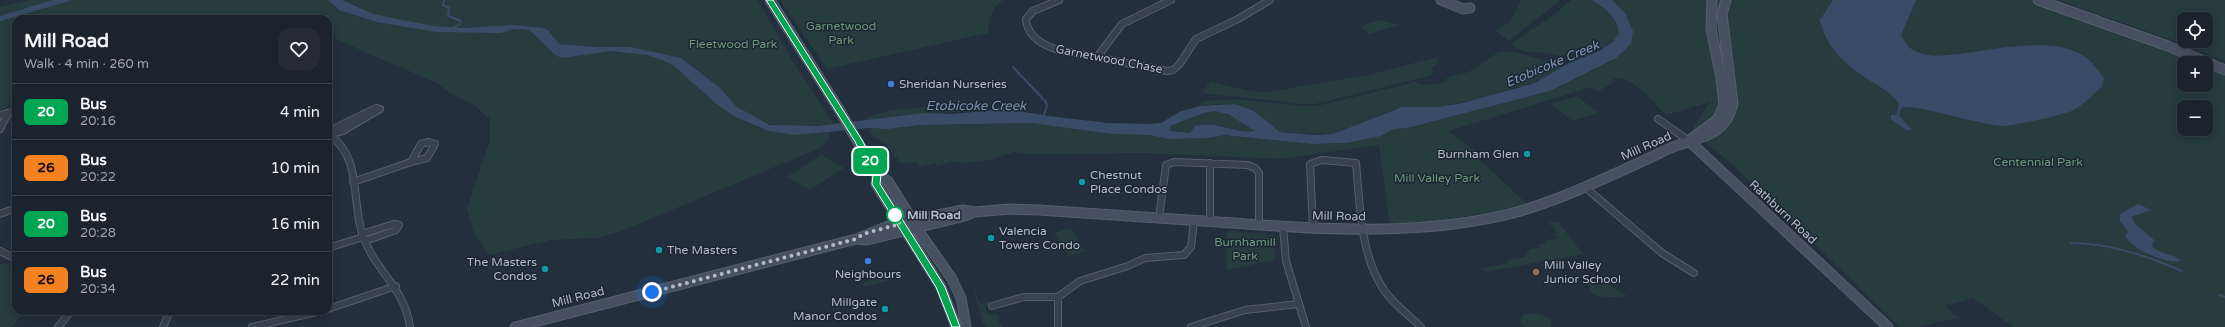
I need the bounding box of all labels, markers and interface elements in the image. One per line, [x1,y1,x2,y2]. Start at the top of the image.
map controls [2177,12,2213,136]
button: locate [2177,12,2213,48]
park label: Garnetwood Park [806,19,876,47]
button: heart [278,28,320,70]
text: Mill Road [24,30,109,52]
park label: Fleetwood Park [689,37,778,51]
water label: Etobicoke Creek [1503,37,1603,91]
street label: Garnetwood Chase [1054,42,1164,76]
text: Walk · 4 min · 260 m [24,56,149,72]
button: + [2177,56,2213,92]
place label: Sheridan Nurseries [899,77,1007,91]
marker: Sheridan Nurseries [886,79,896,89]
text: Bus [80,95,107,113]
water label: Etobicoke Creek [926,98,1027,114]
button: − [2177,100,2213,136]
text: 20 [37,103,55,120]
text: 4 min [280,103,320,121]
text: 20:16 [80,113,116,129]
street label: Mill Road [1619,129,1673,163]
place label: Burnham Glen [1437,147,1519,161]
line badge: 20 [852,148,888,174]
marker: Burnham Glen [1522,149,1532,159]
text: Bus [80,151,107,169]
text: 20 [861,152,879,169]
park label: Centennial Park [1993,155,2083,169]
text: 26 [37,159,55,176]
text: 10 min [271,159,320,177]
place label: Chestnut Place Condos [1090,168,1168,196]
text: 20:22 [80,169,116,185]
park label: Mill Valley Park [1394,171,1480,185]
marker: Chestnut Place Condos [1077,177,1087,187]
street label: Rathburn Road [1746,177,1820,247]
marker: Mill Road [886,206,904,224]
text: Bus [80,207,107,225]
place label: Mill Road [907,208,961,222]
street label: Mill Road [1312,209,1366,223]
text: 20 [37,215,55,232]
text: 16 min [271,215,320,233]
place label: Valencia Towers Condo [999,224,1080,252]
text: 20:28 [80,225,116,241]
marker: Valencia Towers Condo [986,233,996,243]
park label: Burnhamill Park [1214,235,1276,263]
place label: The Masters [667,243,737,257]
marker: The Masters [654,245,664,255]
place label: The Masters Condos [467,255,537,283]
marker: Neighbours [863,256,873,266]
place label: Mill Valley Junior School [1544,258,1621,286]
text: Bus [80,263,107,281]
marker: The Masters Condos [540,264,550,274]
place label: Neighbours [835,267,902,281]
marker: Mill Valley Junior School [1531,267,1541,277]
text: 26 [37,271,55,288]
text: 22 min [271,271,320,289]
text: 20:34 [80,281,116,297]
your location [642,282,662,302]
street label: Mill Road [550,284,606,310]
place label: Millgate Manor Condos [793,295,877,323]
marker: Millgate Manor Condos [880,304,890,314]

